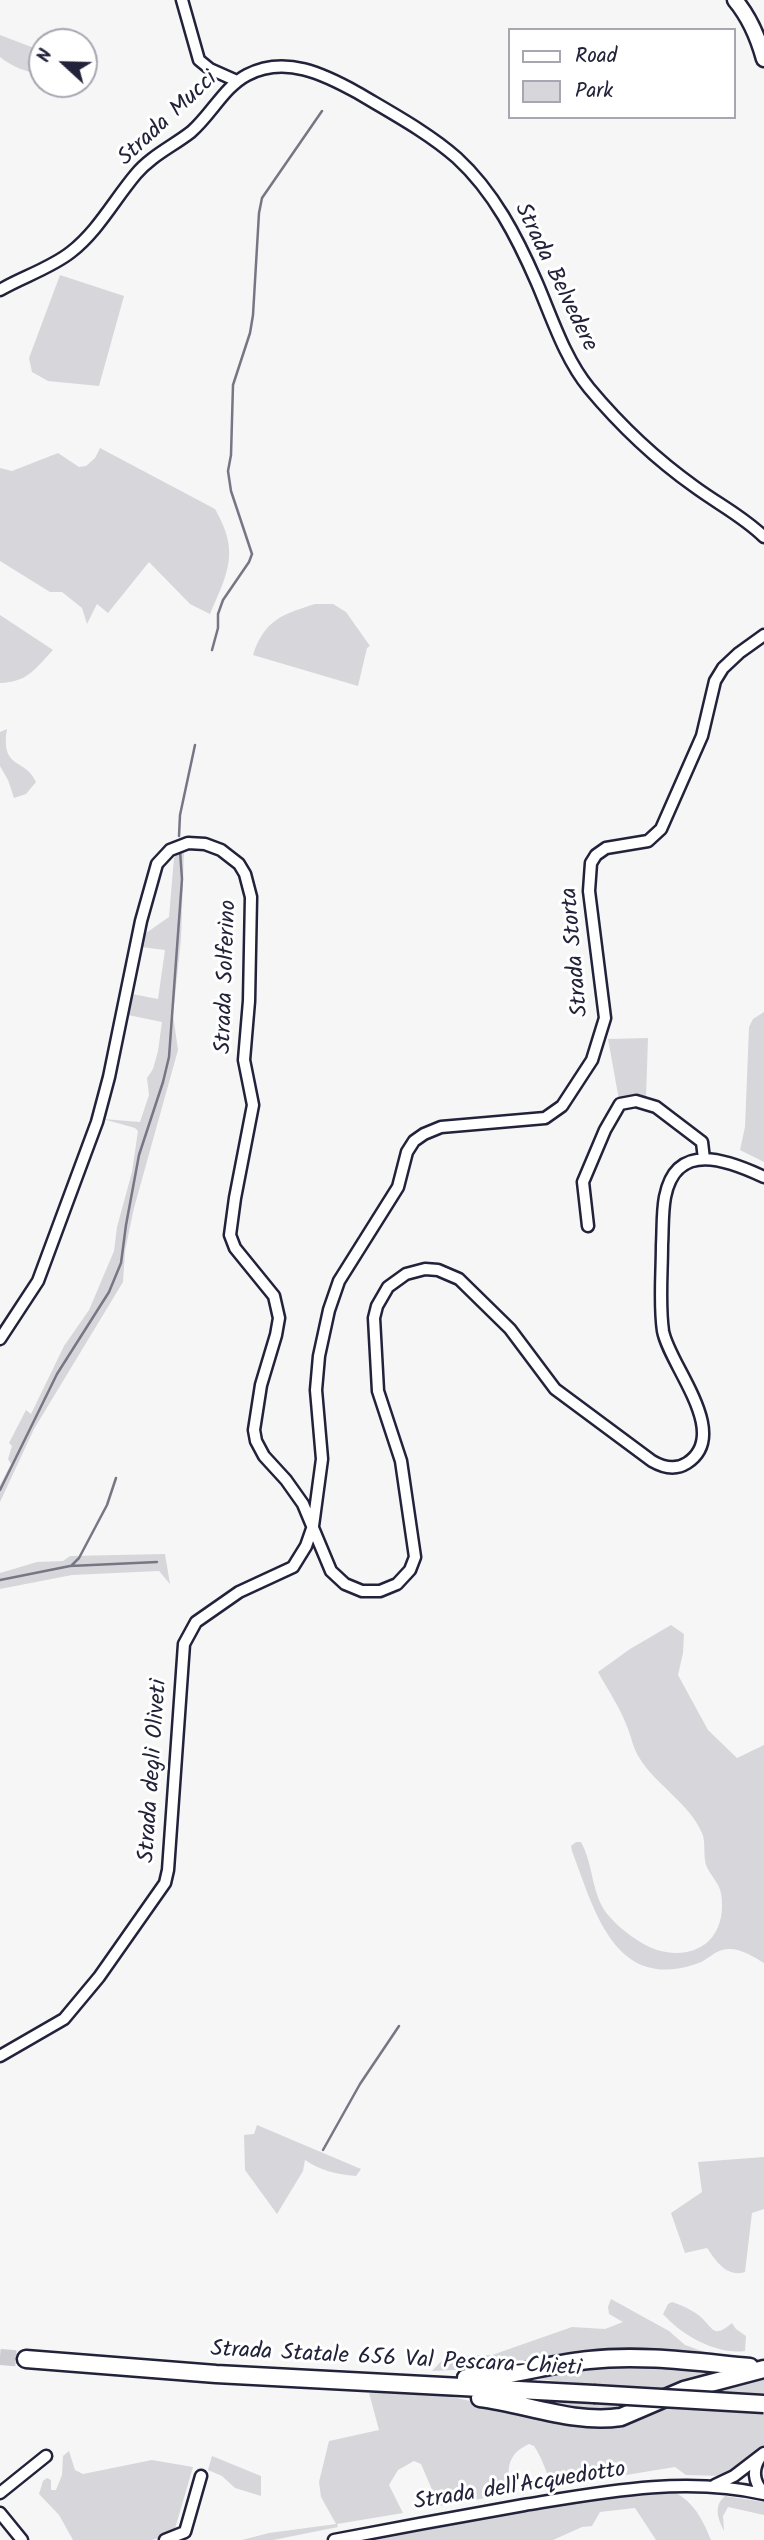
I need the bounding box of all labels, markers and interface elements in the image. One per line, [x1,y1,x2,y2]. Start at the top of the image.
north arrow [28,28,98,98]
legend [508,28,736,119]
text: Road [575,40,617,73]
text: N [29,45,62,67]
street label: Strada Mucci [113,67,225,173]
text: Park [575,75,613,108]
street label: Strada Belvedere [506,199,602,357]
street label: Strada Storta [558,886,596,1018]
street label: Strada Solferino [212,900,244,1054]
street label: Strada degli Oliveti [135,1678,175,1864]
street label: Strada Statale 656 Val Pescara-Chieti [210,2337,582,2385]
street label: Strada dell'Acquedotto [412,2458,628,2518]

